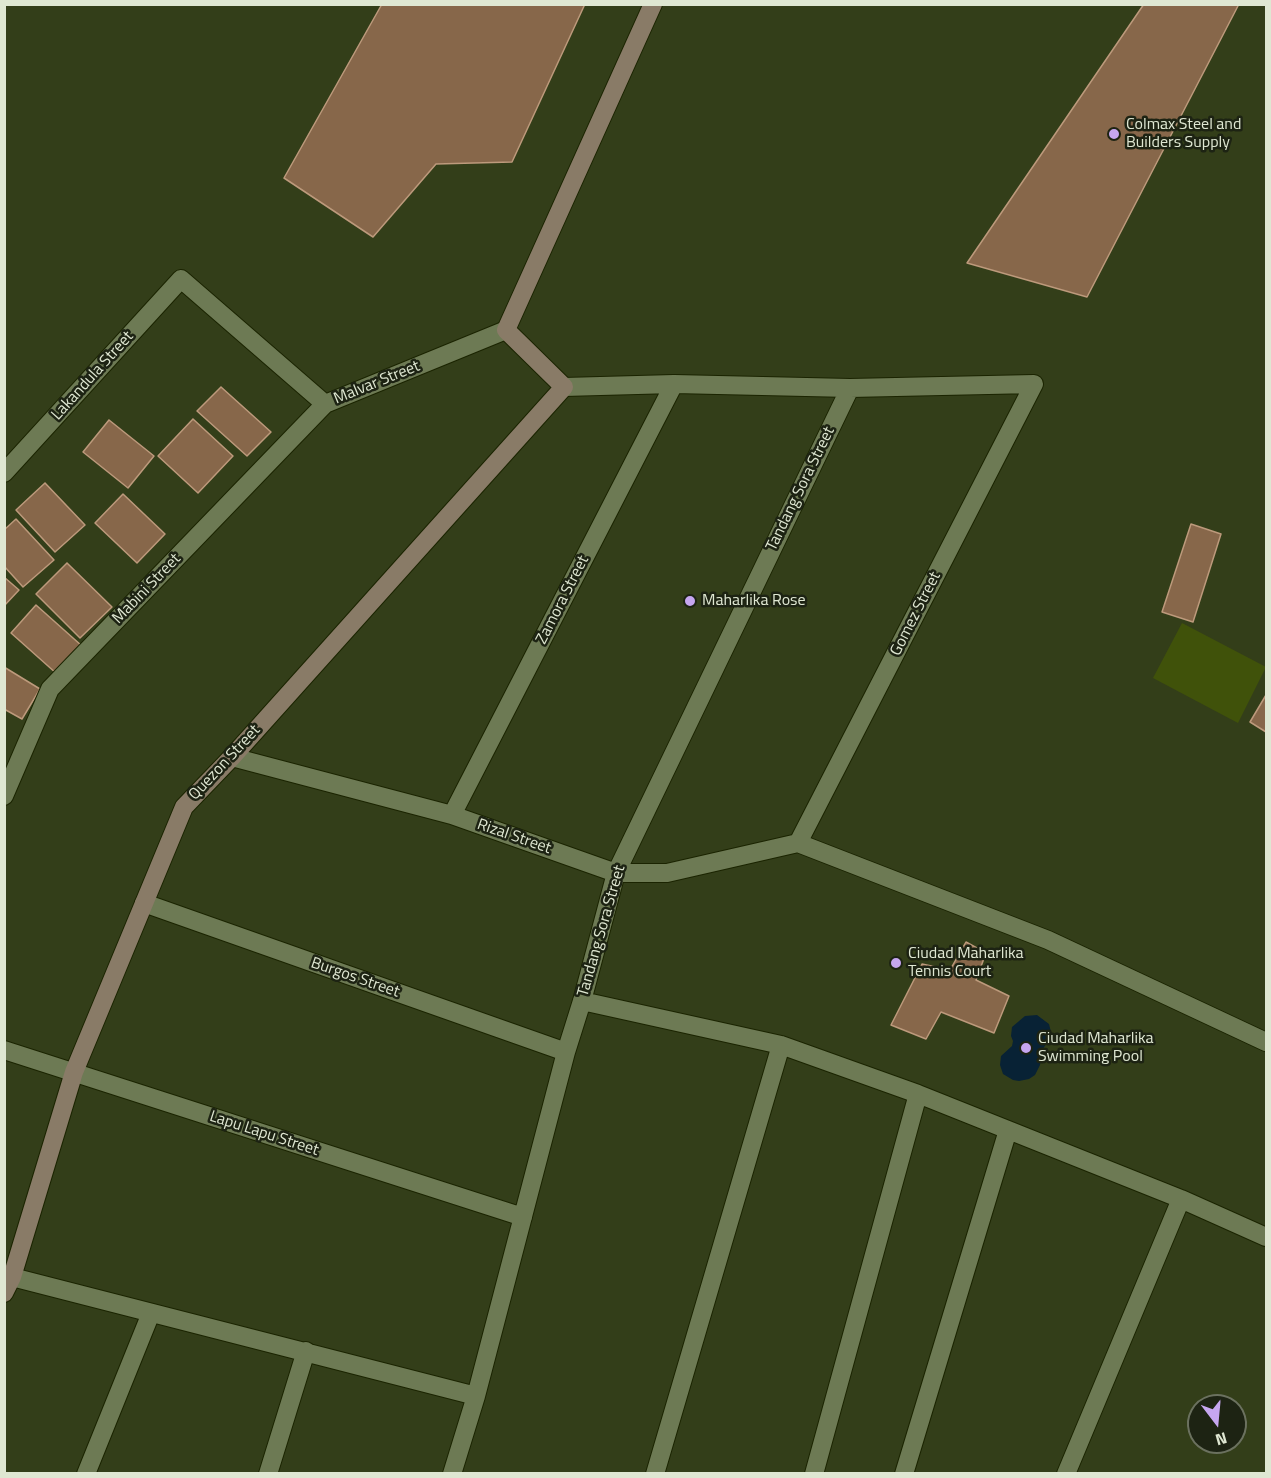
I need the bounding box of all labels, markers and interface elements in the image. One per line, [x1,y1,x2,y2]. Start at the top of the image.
place label: Colmax Steel and Builders Supply [1126,115,1241,153]
marker: Colmax Steel and Builders Supply [1107,127,1121,141]
street label: Lakandula Street [48,327,138,425]
street label: Malvar Street [331,357,423,409]
street label: Tandang Sora Street [763,424,839,554]
street label: Mabini Street [109,550,185,628]
street label: Zamora Street [532,553,594,647]
street label: Gomez Street [887,569,945,659]
place label: Maharlika Rose [702,591,806,611]
marker: Maharlika Rose [683,594,697,608]
street label: Quezon Street [185,721,265,805]
street label: Rizal Street [474,815,554,859]
street label: Tandang Sora Street [574,863,630,999]
place label: Ciudad Maharlika Tennis Court [908,944,1024,982]
street label: Burgos Street [308,954,402,1002]
marker: Ciudad Maharlika Tennis Court [889,956,903,970]
place label: Ciudad Maharlika Swimming Pool [1038,1029,1154,1067]
marker: Ciudad Maharlika Swimming Pool [1019,1041,1033,1055]
street label: Lapu Lapu Street [207,1107,321,1161]
north arrow [1187,1394,1247,1454]
text: N [1213,1426,1230,1452]

